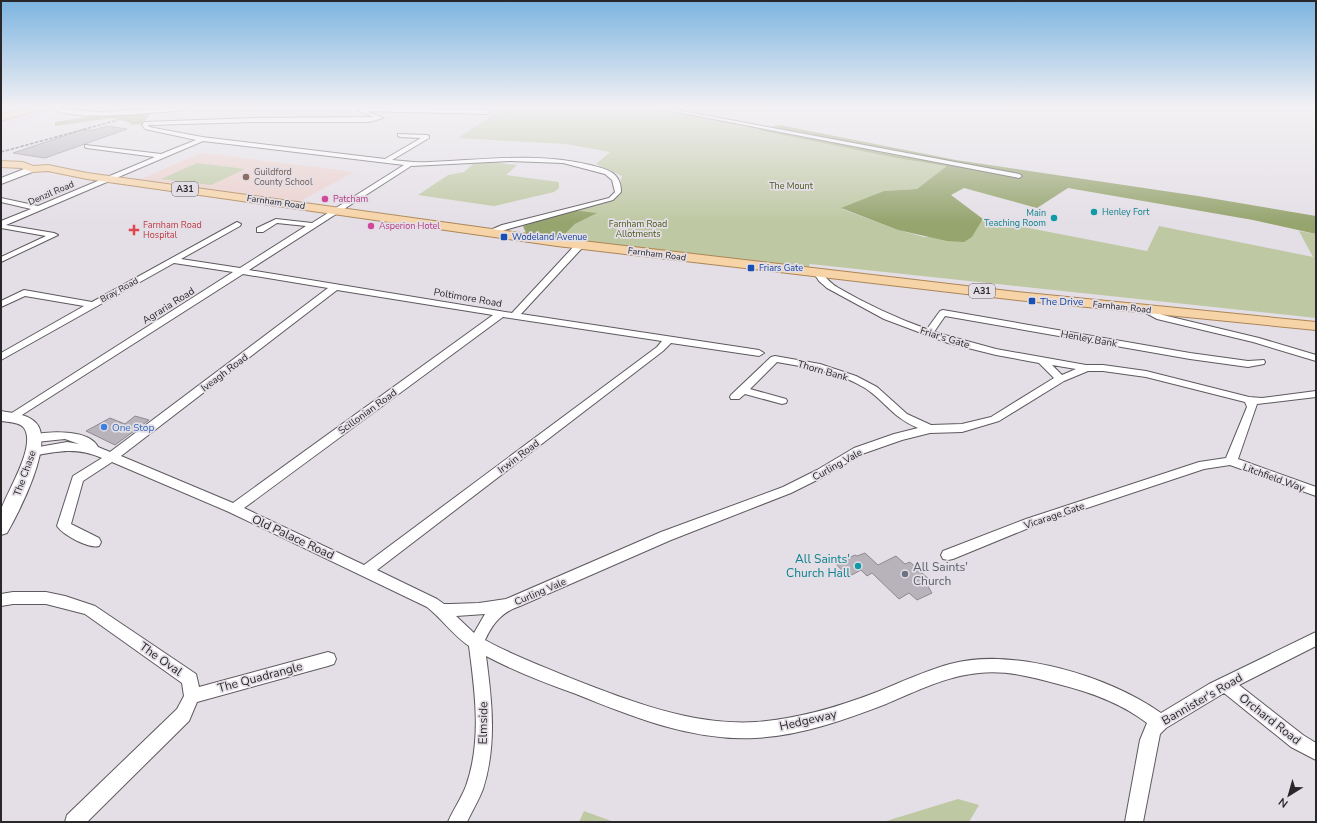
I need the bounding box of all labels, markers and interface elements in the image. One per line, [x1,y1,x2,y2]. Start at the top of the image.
place label: Guildford County School [254,166,313,188]
marker: Guildford County School [241,172,251,182]
street label: Denzil Road [26,178,76,208]
park label: The Mount [769,180,814,192]
road number: A31 [172,182,198,196]
street label: Farnham Road [246,192,306,212]
place label: Patcham [333,193,368,205]
marker: Patcham [320,194,330,204]
place label: Henley Fort [1102,206,1150,218]
place label: Main Teaching Room [984,207,1046,229]
marker: Henley Fort [1089,207,1099,217]
marker: Main Teaching Room [1049,213,1059,223]
park label: Farnham Road Allotments [609,218,667,240]
place label: Farnham Road Hospital [143,219,202,241]
place label: Asperion Hotel [379,220,440,232]
marker: Asperion Hotel [366,221,376,231]
marker: Farnham Road Hospital [128,224,140,236]
place label: Wodeland Avenue [512,231,587,243]
marker: Wodeland Avenue [499,232,509,242]
street label: Farnham Road [627,244,687,264]
place label: Friars Gate [759,262,803,274]
marker: Friars Gate [746,263,756,273]
street label: Bray Road [98,275,140,305]
street label: Agraria Road [140,284,197,327]
road number: A31 [969,284,995,298]
street label: Poltimore Road [433,285,503,311]
place label: The Drive [1040,295,1083,309]
marker: The Drive [1027,296,1037,306]
street label: Farnham Road [1092,298,1152,316]
street label: Friar's Gate [918,324,971,352]
street label: Henley Bank [1059,327,1119,351]
street label: Iveagh Road [198,350,251,395]
street label: Thorn Bank [796,357,851,385]
street label: Scillonian Road [335,386,400,438]
place label: One Stop [112,421,154,435]
marker: One Stop [99,422,109,432]
street label: Irwin Road [495,436,542,477]
street label: Curling Vale [810,445,865,484]
street label: The Chase [10,449,40,498]
street label: Litchfield Way [1241,460,1307,496]
street label: Vicarage Gate [1021,499,1086,533]
street label: Old Palace Road [249,511,337,563]
place label: All Saints' Church Hall [786,551,850,581]
place label: All Saints' Church [913,559,968,589]
marker: All Saints' Church Hall [853,561,863,571]
marker: All Saints' Church [900,569,910,579]
street label: Curling Vale [512,575,568,609]
street label: The Oval [136,638,186,680]
street label: The Quadrangle [216,658,304,696]
street label: Bannister's Road [1159,669,1245,729]
street label: Orchard Road [1236,690,1304,748]
street label: Elmside [475,701,491,745]
street label: Hedgeway [778,705,839,734]
north arrow [1269,775,1309,815]
text: N [1275,794,1291,811]

